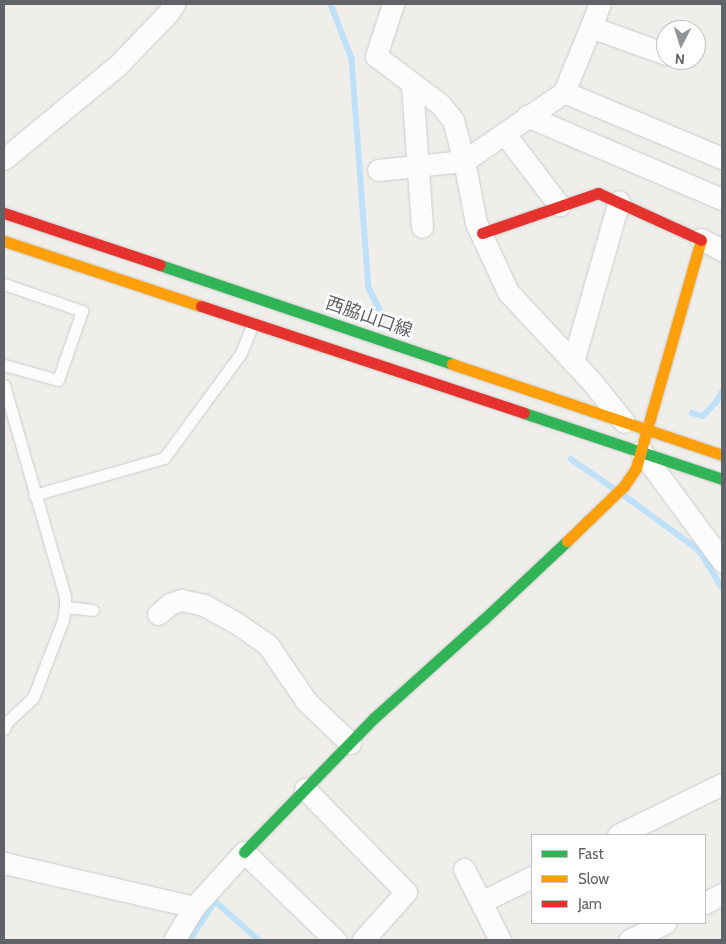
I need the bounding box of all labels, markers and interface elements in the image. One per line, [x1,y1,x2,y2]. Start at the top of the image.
north arrow [656,20,706,70]
text: N [674,50,685,68]
street label: 西脇山口線 [323,292,415,342]
legend [531,834,706,924]
text: Fast [578,845,603,863]
text: Slow [578,870,609,888]
text: Jam [578,895,602,913]

